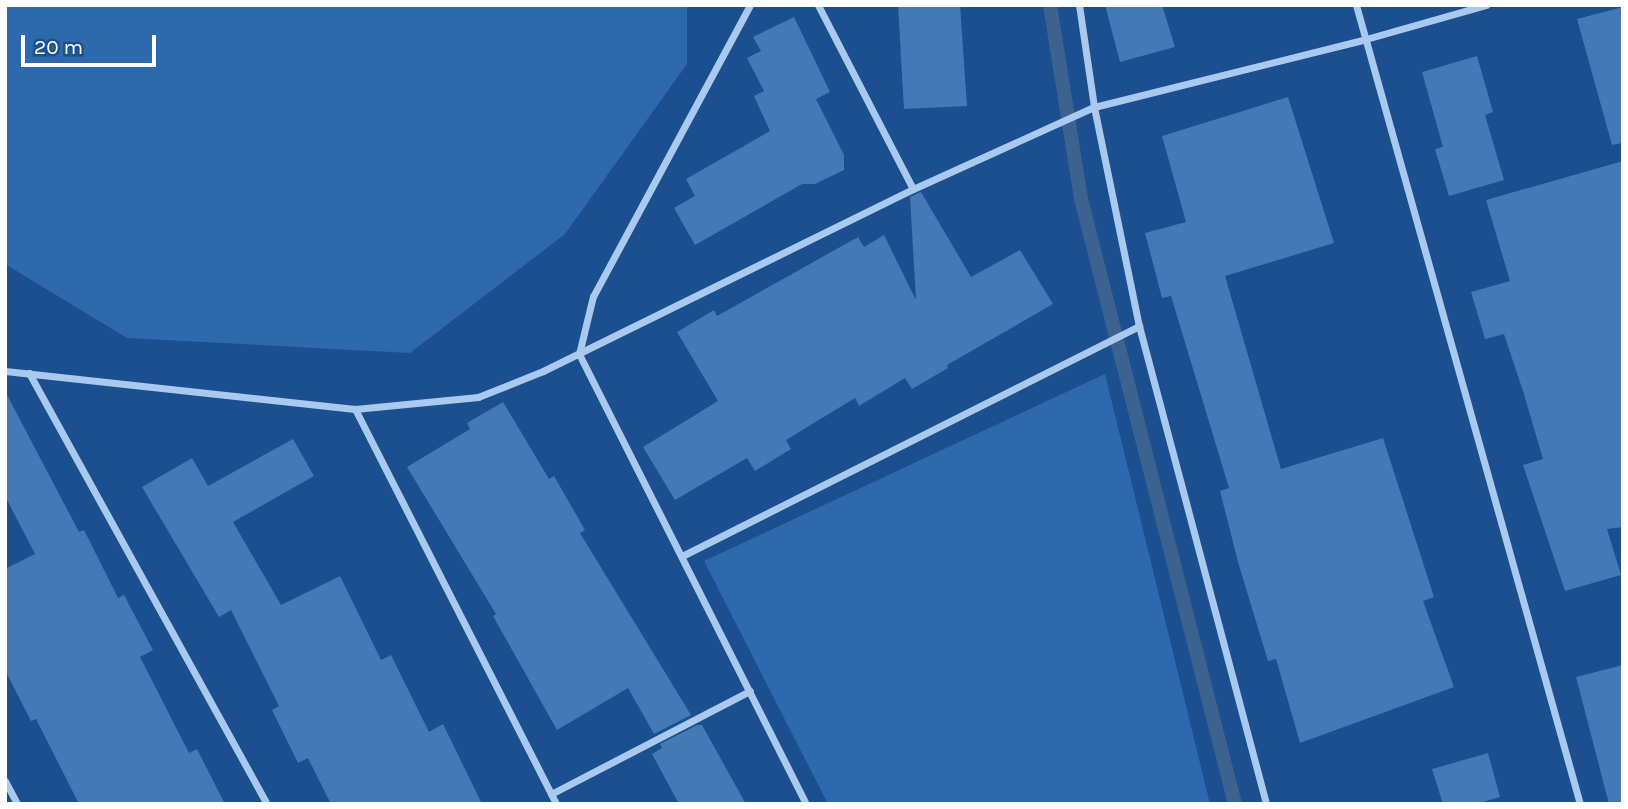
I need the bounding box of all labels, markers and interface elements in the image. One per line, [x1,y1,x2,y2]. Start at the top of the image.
scale bar [24,21,159,65]
text: 20 m [34,35,83,59]

